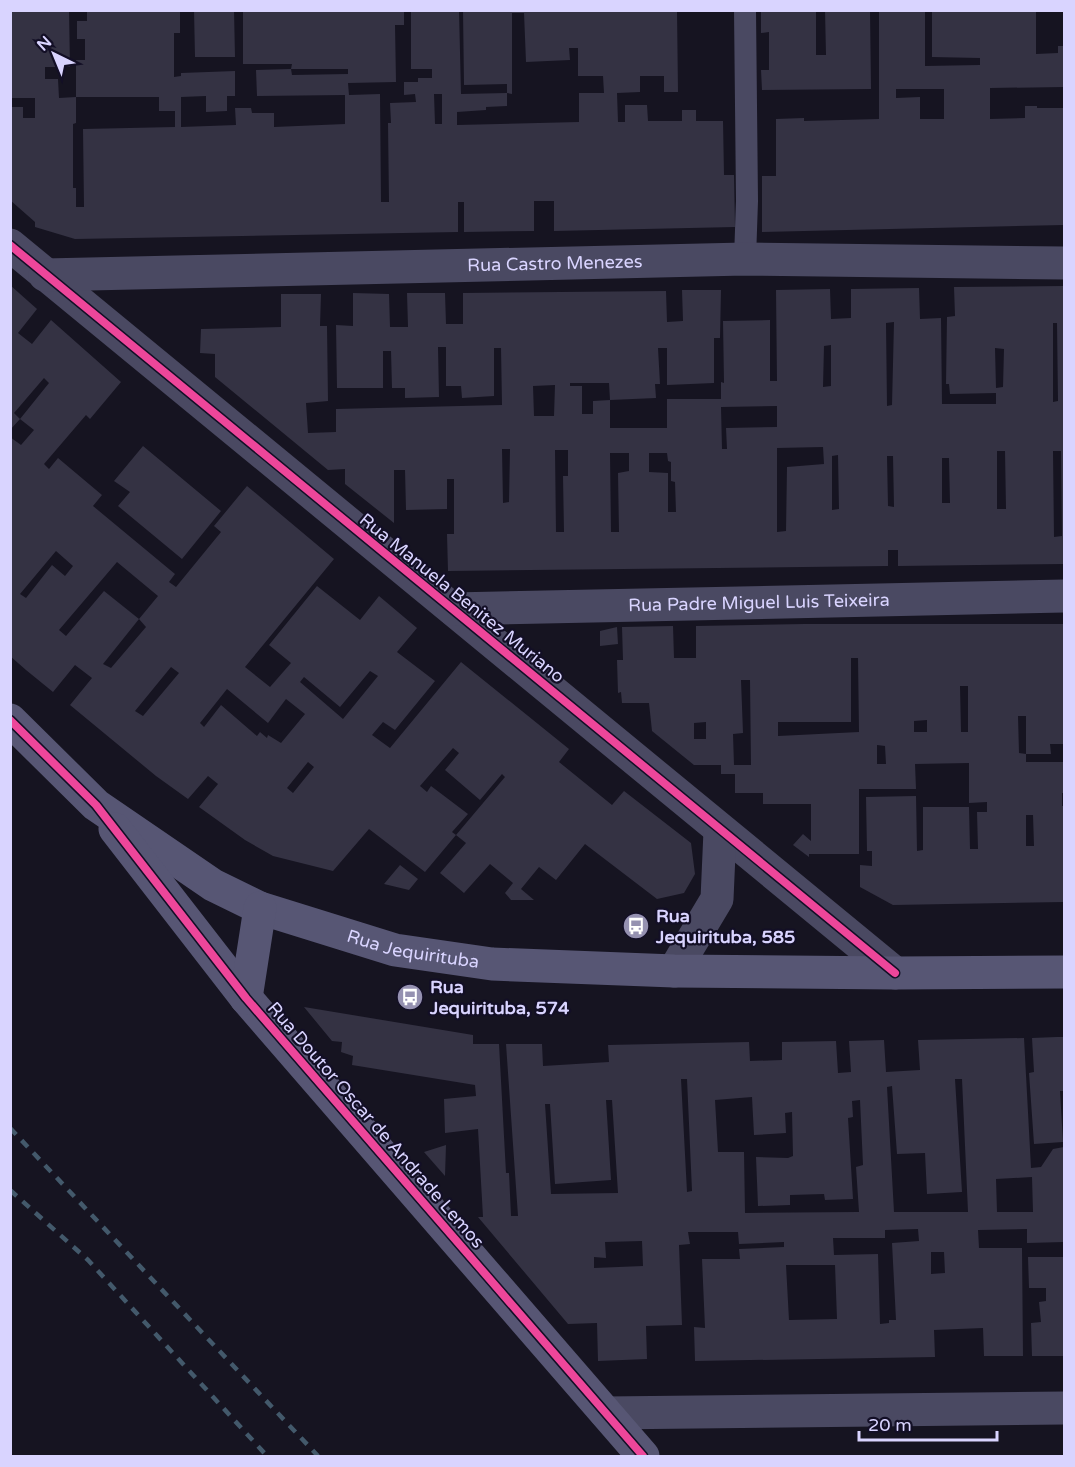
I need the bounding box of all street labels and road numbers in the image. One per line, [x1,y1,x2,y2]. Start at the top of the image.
street label: Rua Castro Menezes [467,250,643,276]
street label: Rua Manuela Benitez Muriano [355,508,569,688]
street label: Rua Padre Miguel Luis Teixeira [628,589,890,616]
street label: Rua Jequirituba [344,925,481,973]
street label: Rua Doutor Oscar de Andrade Lemos [263,997,489,1253]

